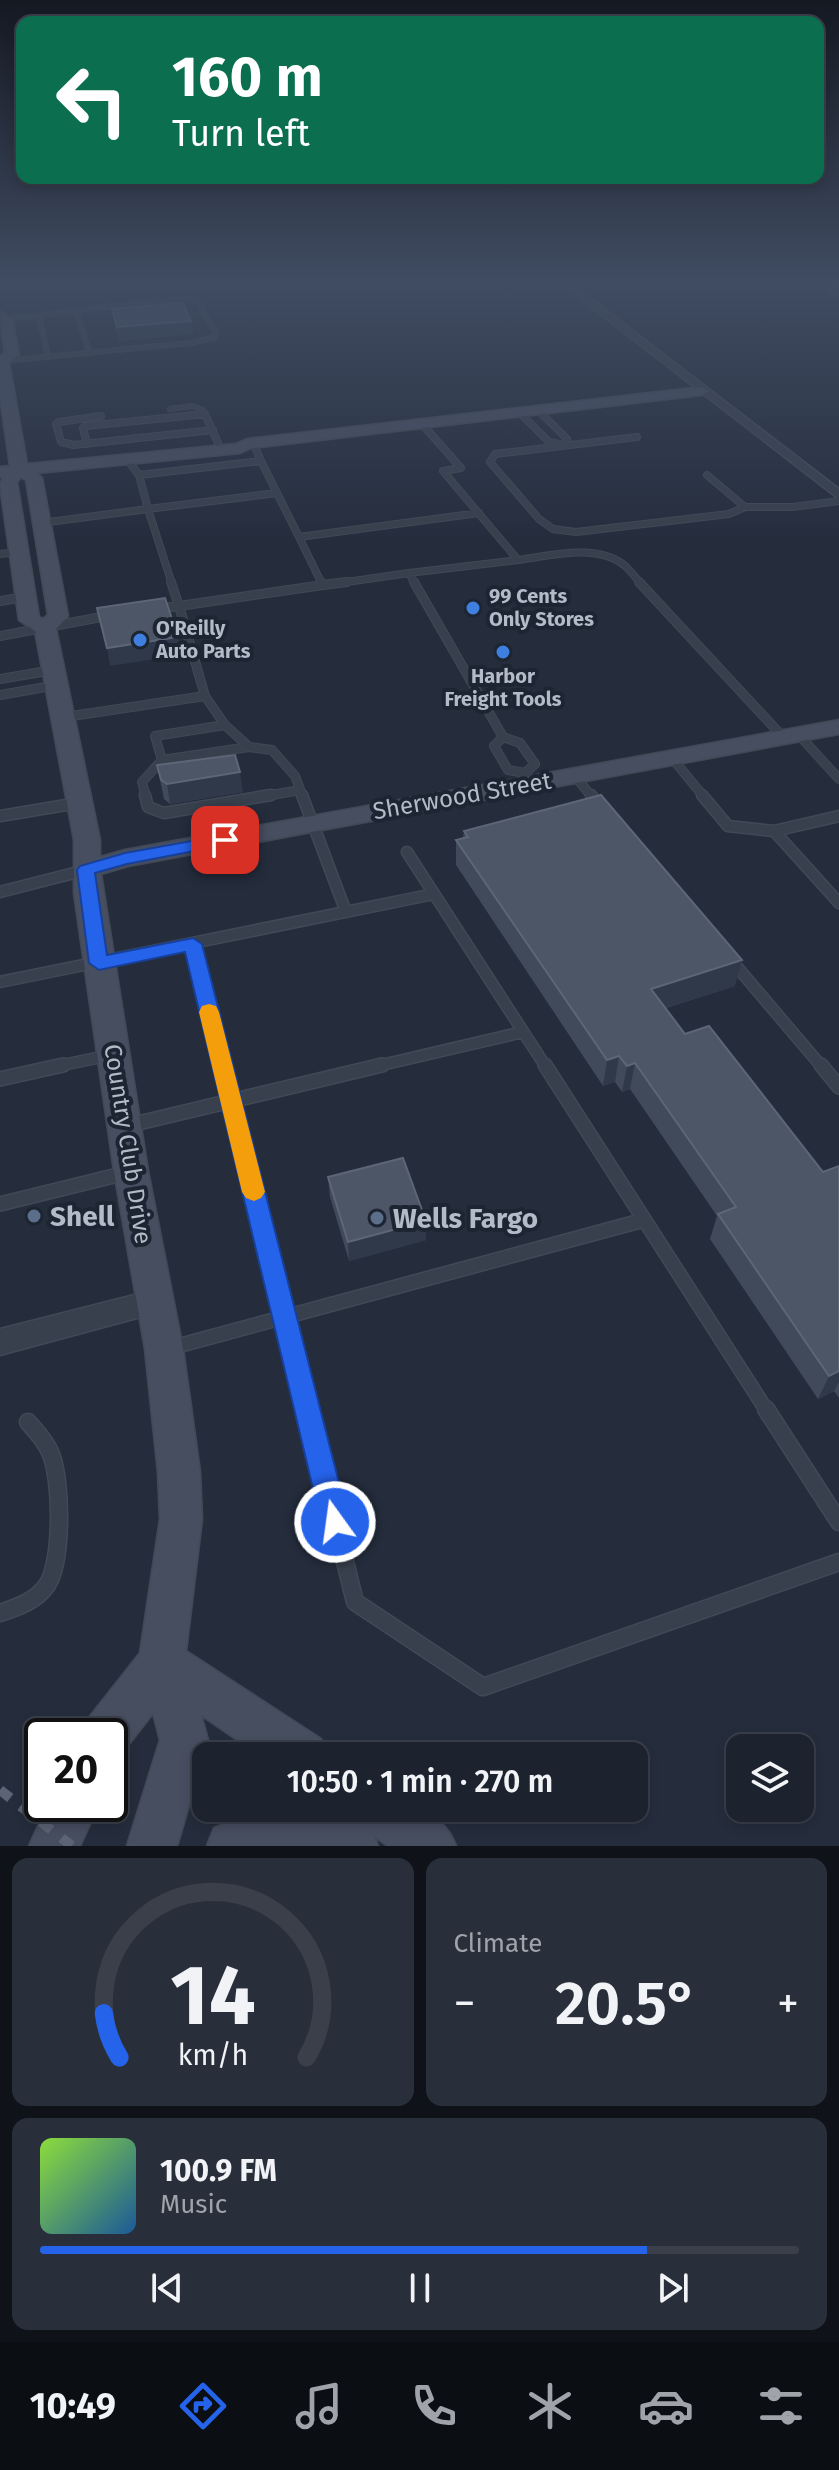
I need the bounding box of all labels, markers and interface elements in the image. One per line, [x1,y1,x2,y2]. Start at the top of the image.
text: 160 m [172,44,323,111]
icon: left [40,48,144,152]
text: Turn left [172,112,310,156]
place label: 99 Cents Only Stores [489,584,594,631]
marker: 99 Cents Only Stores [464,599,482,617]
place label: O'Reilly Auto Parts [155,616,251,663]
marker: O'Reilly Auto Parts [131,631,149,649]
marker: Harbor Freight Tools [494,643,512,661]
place label: Harbor Freight Tools [445,664,562,711]
street label: Sherwood Street [371,766,554,825]
pin [191,806,259,874]
icon: arrive [203,818,247,862]
street label: Country Club Drive [98,1042,158,1246]
place label: Shell [50,1200,115,1233]
place label: Wells Fargo [393,1202,538,1235]
marker: Shell [25,1207,43,1225]
marker: Wells Fargo [368,1209,386,1227]
position arrow [293,1480,377,1564]
speed limit sign: 20 [24,1718,128,1822]
map controls [726,1734,814,1822]
button: layers [726,1734,814,1822]
text: 10:50 · 1 min · 270 m [287,1764,553,1800]
text: Climate [454,1928,542,1959]
text: 14 [170,1946,256,2046]
text: 20.5° [555,1968,698,2040]
text: − [454,1977,476,2030]
text: + [777,1977,799,2030]
text: km/h [177,2038,248,2073]
text: 100.9 FM [160,2153,277,2189]
text: Music [160,2189,227,2220]
icon: previous [145,2266,189,2310]
icon: pause [398,2266,442,2310]
icon: next [651,2266,695,2310]
icon: directions [175,2378,231,2434]
icon: music [291,2378,347,2434]
icon: phone [406,2378,462,2434]
icon: climate [522,2378,578,2434]
icon: car [638,2378,694,2434]
icon: filters [753,2378,809,2434]
text: 10:49 [30,2384,116,2428]

